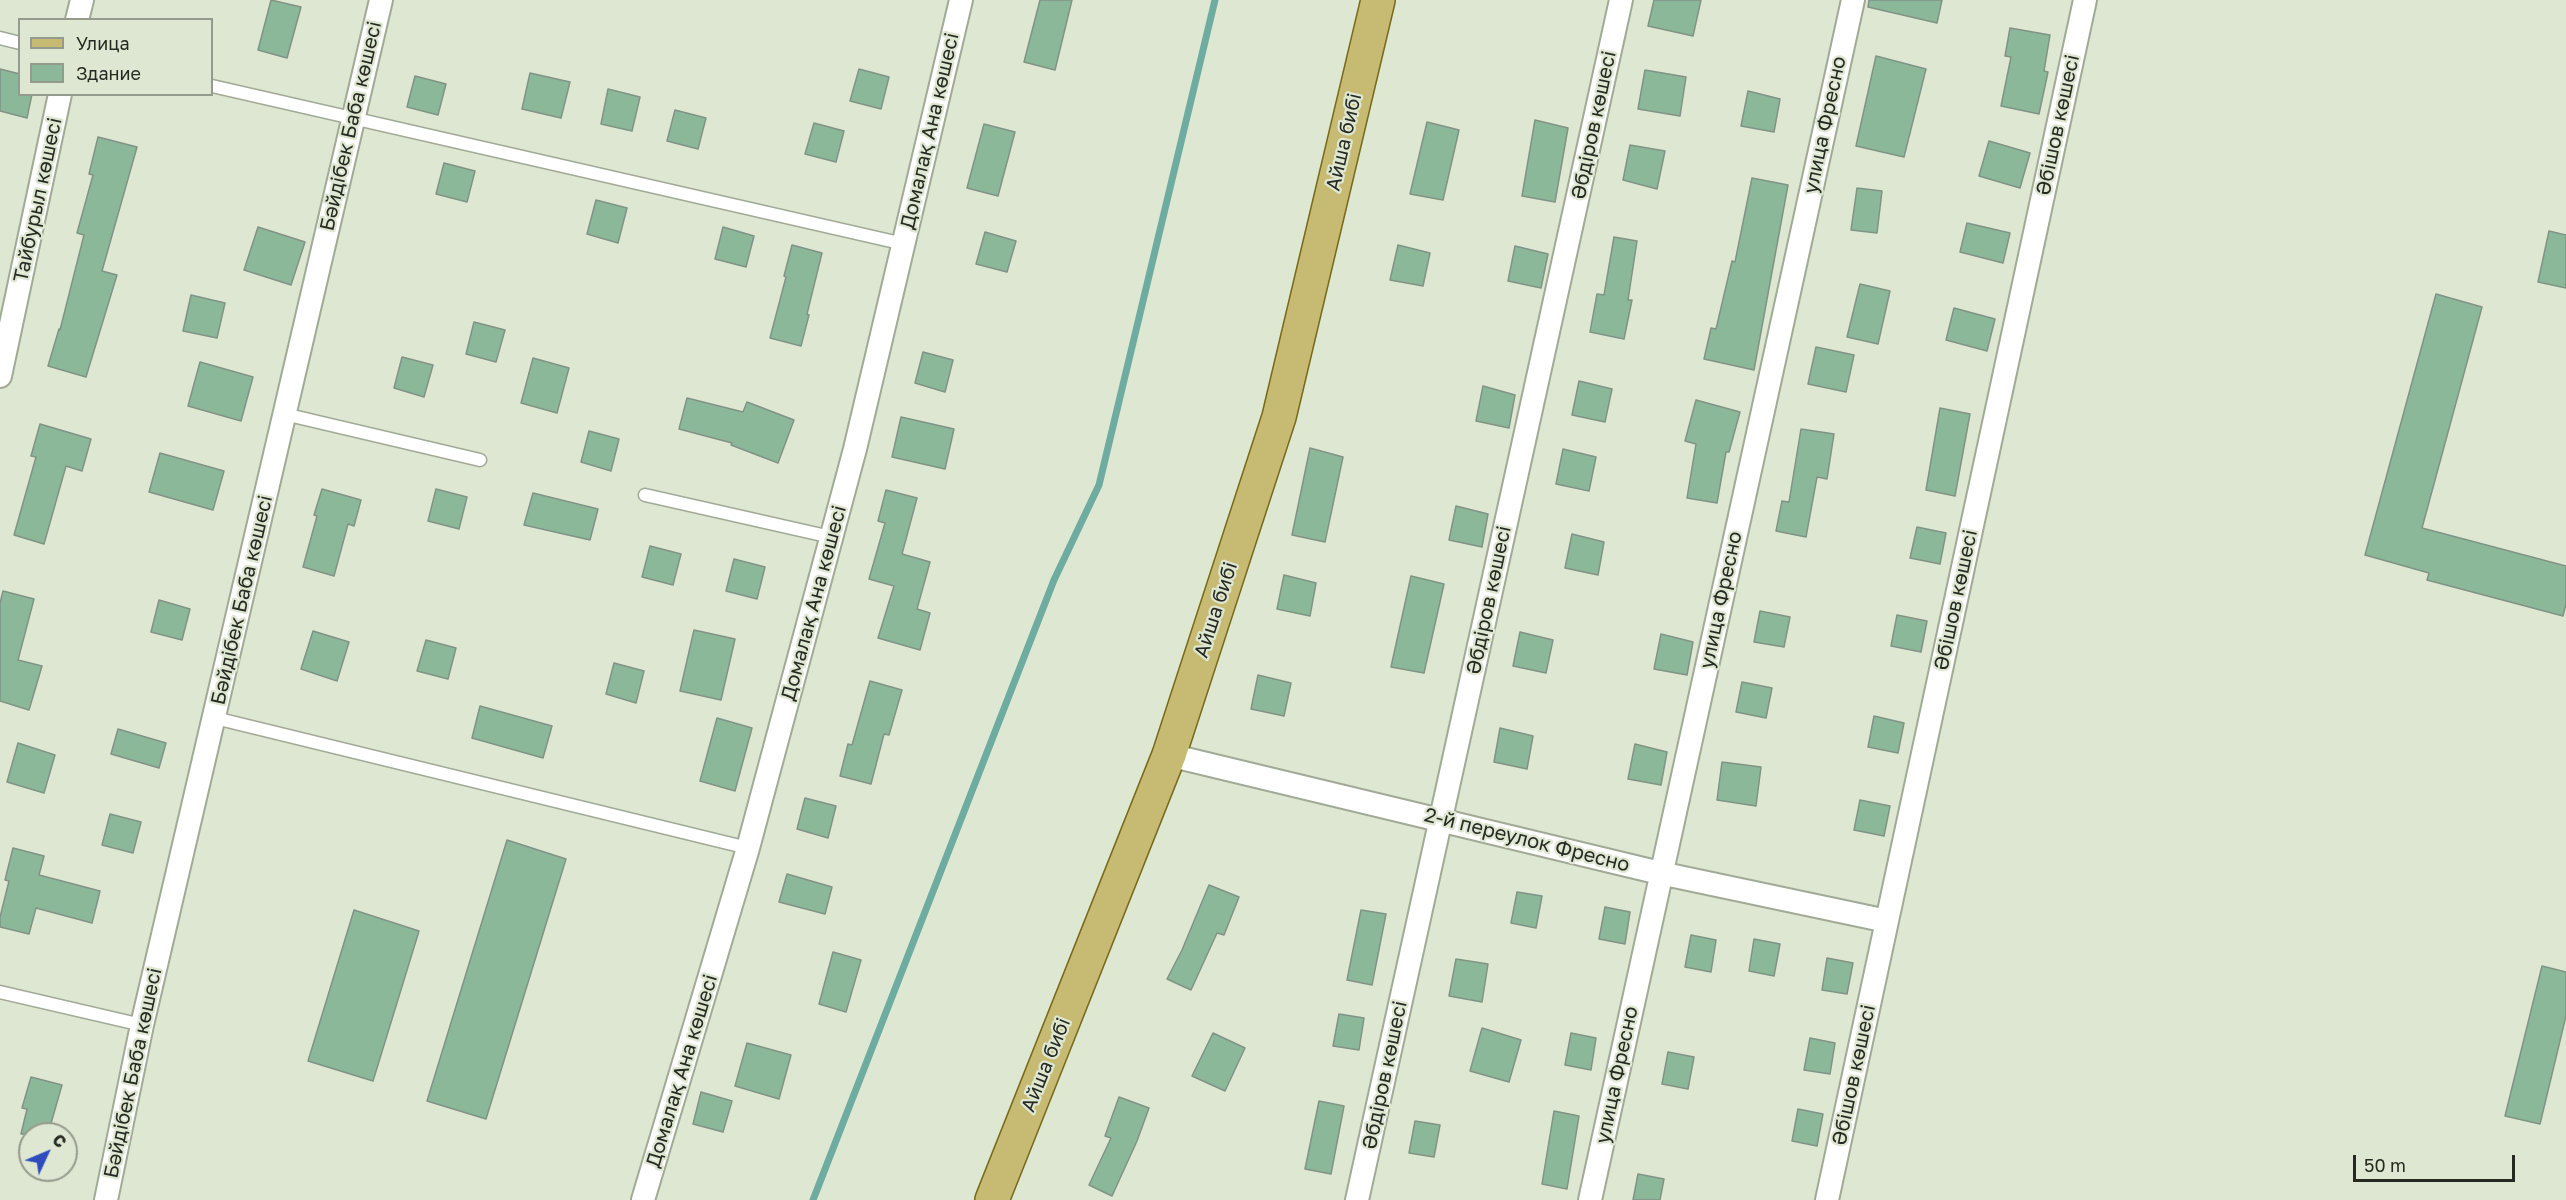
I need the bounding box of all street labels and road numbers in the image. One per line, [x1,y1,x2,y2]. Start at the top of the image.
street label: Бәйдібек Баба көшесі [315,19,387,233]
street label: Домалақ Ана көшесі [896,30,964,232]
street label: Әбдіров көшесі [1567,49,1621,201]
street label: Әбішов көшесі [2031,53,2085,197]
street label: улица Фресно [1799,54,1851,196]
street label: Айша бибі [1321,91,1367,193]
street label: Тайбурыл көшесі [9,116,67,284]
street label: Бәйдібек Баба көшесі [206,493,278,707]
street label: Домалақ Ана көшесі [776,503,852,703]
street label: Әбдіров көшесі [1462,524,1516,676]
street label: Әбішов көшесі [1929,528,1983,672]
street label: улица Фресно [1695,529,1747,671]
street label: Айша бибі [1189,559,1243,661]
street label: 2-й переулок Фресно [1422,803,1632,877]
street label: Бәйдібек Баба көшесі [99,966,167,1180]
street label: Домалақ Ана көшесі [641,971,723,1171]
street label: Әбдіров көшесі [1358,999,1412,1151]
street label: Әбішов көшесі [1827,1003,1881,1147]
street label: улица Фресно [1591,1004,1643,1146]
street label: Айша бибі [1016,1014,1076,1116]

